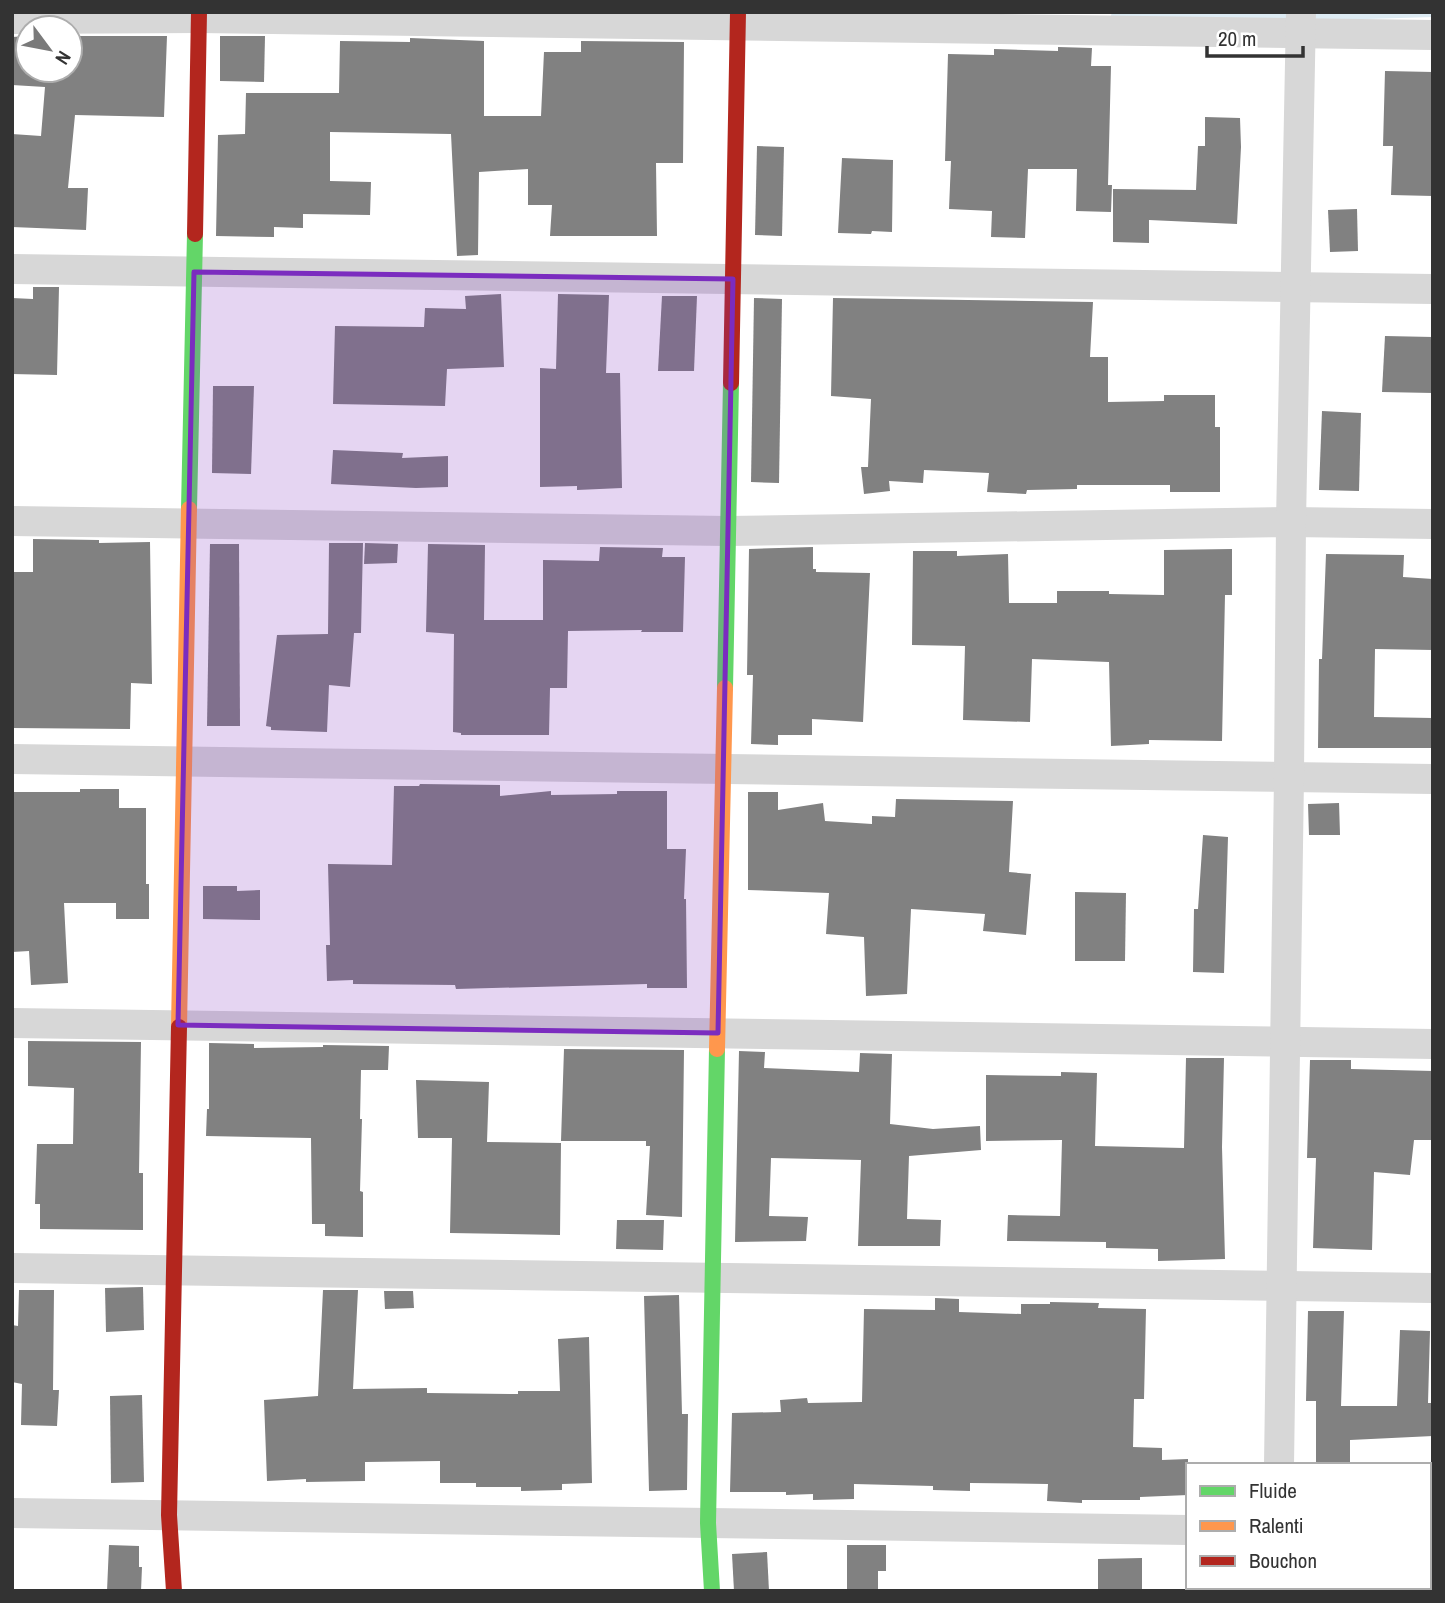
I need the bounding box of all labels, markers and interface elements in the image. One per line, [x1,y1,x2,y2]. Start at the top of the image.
north arrow [14,14,84,84]
scale bar [1207,14,1303,58]
text: 20 m [1218,24,1256,53]
text: N [49,46,77,70]
legend [1186,1463,1431,1589]
text: Fluide [1249,1476,1297,1505]
text: Ralenti [1249,1511,1304,1540]
text: Bouchon [1249,1546,1317,1575]

